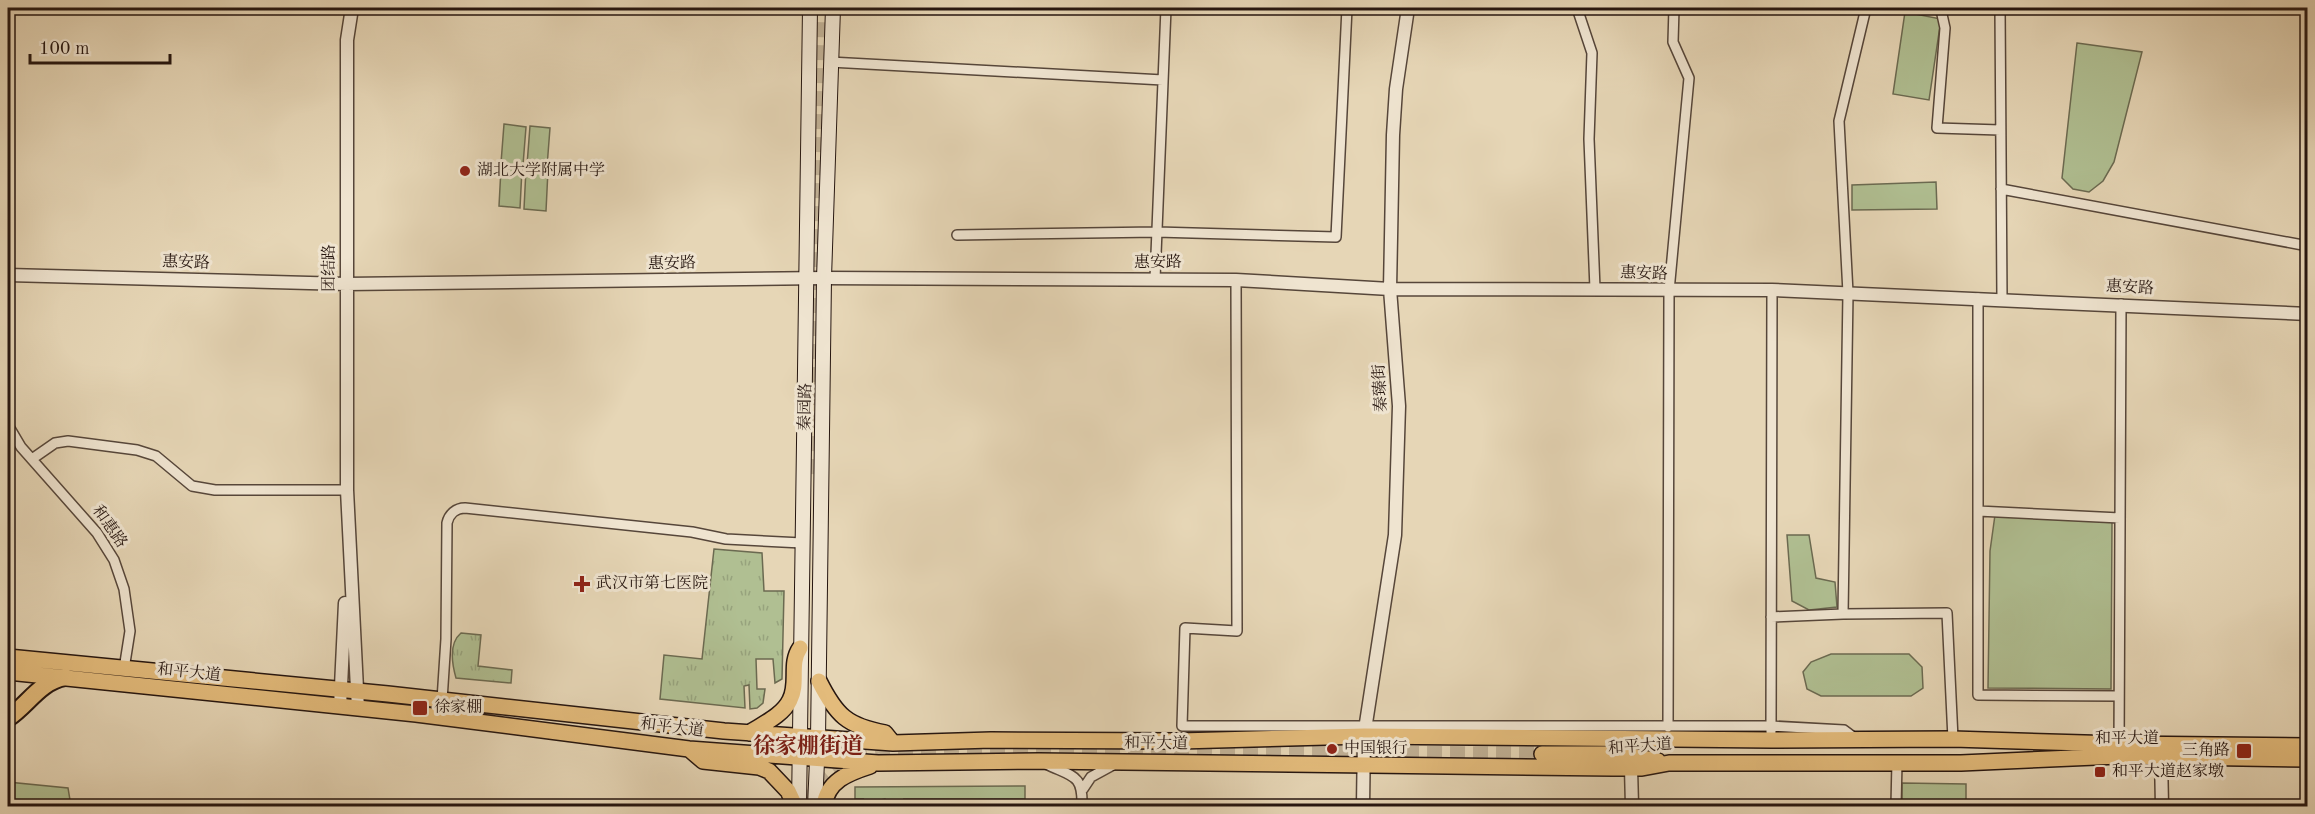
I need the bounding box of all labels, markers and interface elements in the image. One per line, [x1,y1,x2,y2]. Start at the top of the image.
scale bar [30,27,170,65]
text: 100 m [39,40,90,58]
place label: 湖北大学附属中学 [477,161,605,179]
marker: 湖北大学附属中学 [458,164,472,178]
street label: 团结路 [320,244,338,292]
street label: 惠安路 [162,252,210,272]
street label: 惠安路 [1134,253,1182,271]
street label: 惠安路 [648,254,696,272]
street label: 惠安路 [1620,263,1668,283]
street label: 惠安路 [2106,277,2154,297]
street label: 秦臻街 [1370,364,1390,412]
street label: 秦园路 [796,383,814,431]
street label: 和惠路 [89,502,131,551]
place label: 武汉市第七医院 [596,574,708,592]
marker: 武汉市第七医院 [573,575,591,593]
street label: 和平大道 [156,660,222,684]
place label: 徐家棚 [434,698,482,716]
marker: 徐家棚 [411,699,429,717]
street label: 和平大道 [639,714,705,740]
street label: 和平大道 [2095,729,2159,747]
district label: 徐家棚街道 [753,733,863,758]
street label: 和平大道 [1124,733,1188,753]
street label: 和平大道 [1607,735,1672,757]
place label: 中国银行 [1344,739,1408,757]
place label: 三角路 [2182,741,2230,759]
marker: 中国银行 [1325,742,1339,756]
marker: 三角路 [2235,742,2253,760]
place label: 和平大道赵家墩 [2112,762,2224,780]
marker: 和平大道赵家墩 [2093,765,2107,779]

